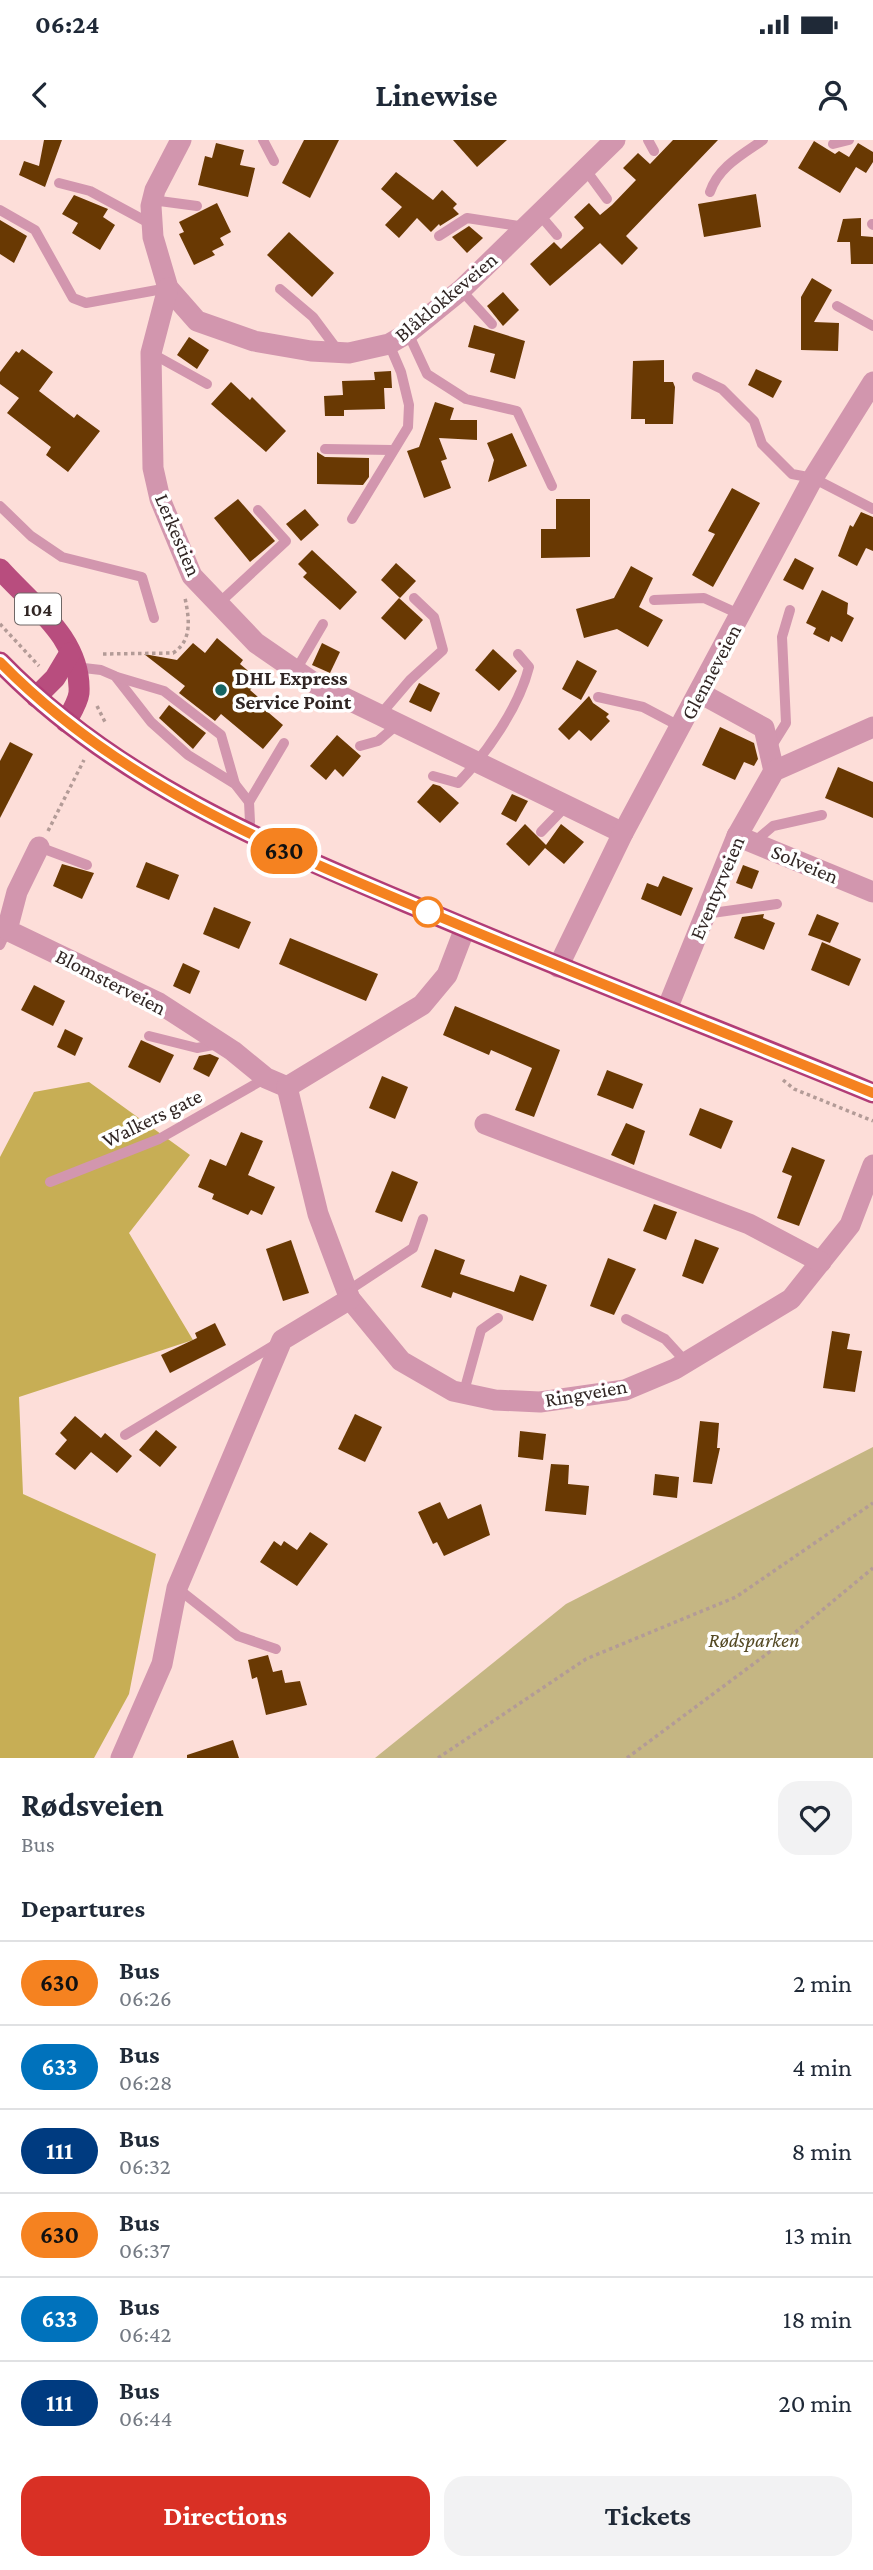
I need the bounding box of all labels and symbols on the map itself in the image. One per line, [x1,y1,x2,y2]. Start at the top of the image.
street label: Blåklokkeveien [390,247,502,347]
street label: Lerkestien [150,490,206,580]
road number: 104 [15,594,61,624]
street label: Glenneveien [676,620,746,724]
place label: DHL Express Service Point [235,666,352,714]
marker: DHL Express Service Point [213,682,229,698]
line badge: 630 [244,828,324,874]
street label: Eventyrveien [685,833,749,943]
street label: Solveien [768,839,842,889]
unlabelled marker [413,897,443,927]
street label: Blomsterveien [52,944,170,1020]
street label: Walkers gate [98,1084,206,1152]
street label: Ringveien [543,1374,629,1412]
park label: Rødsparken [708,1628,800,1652]

